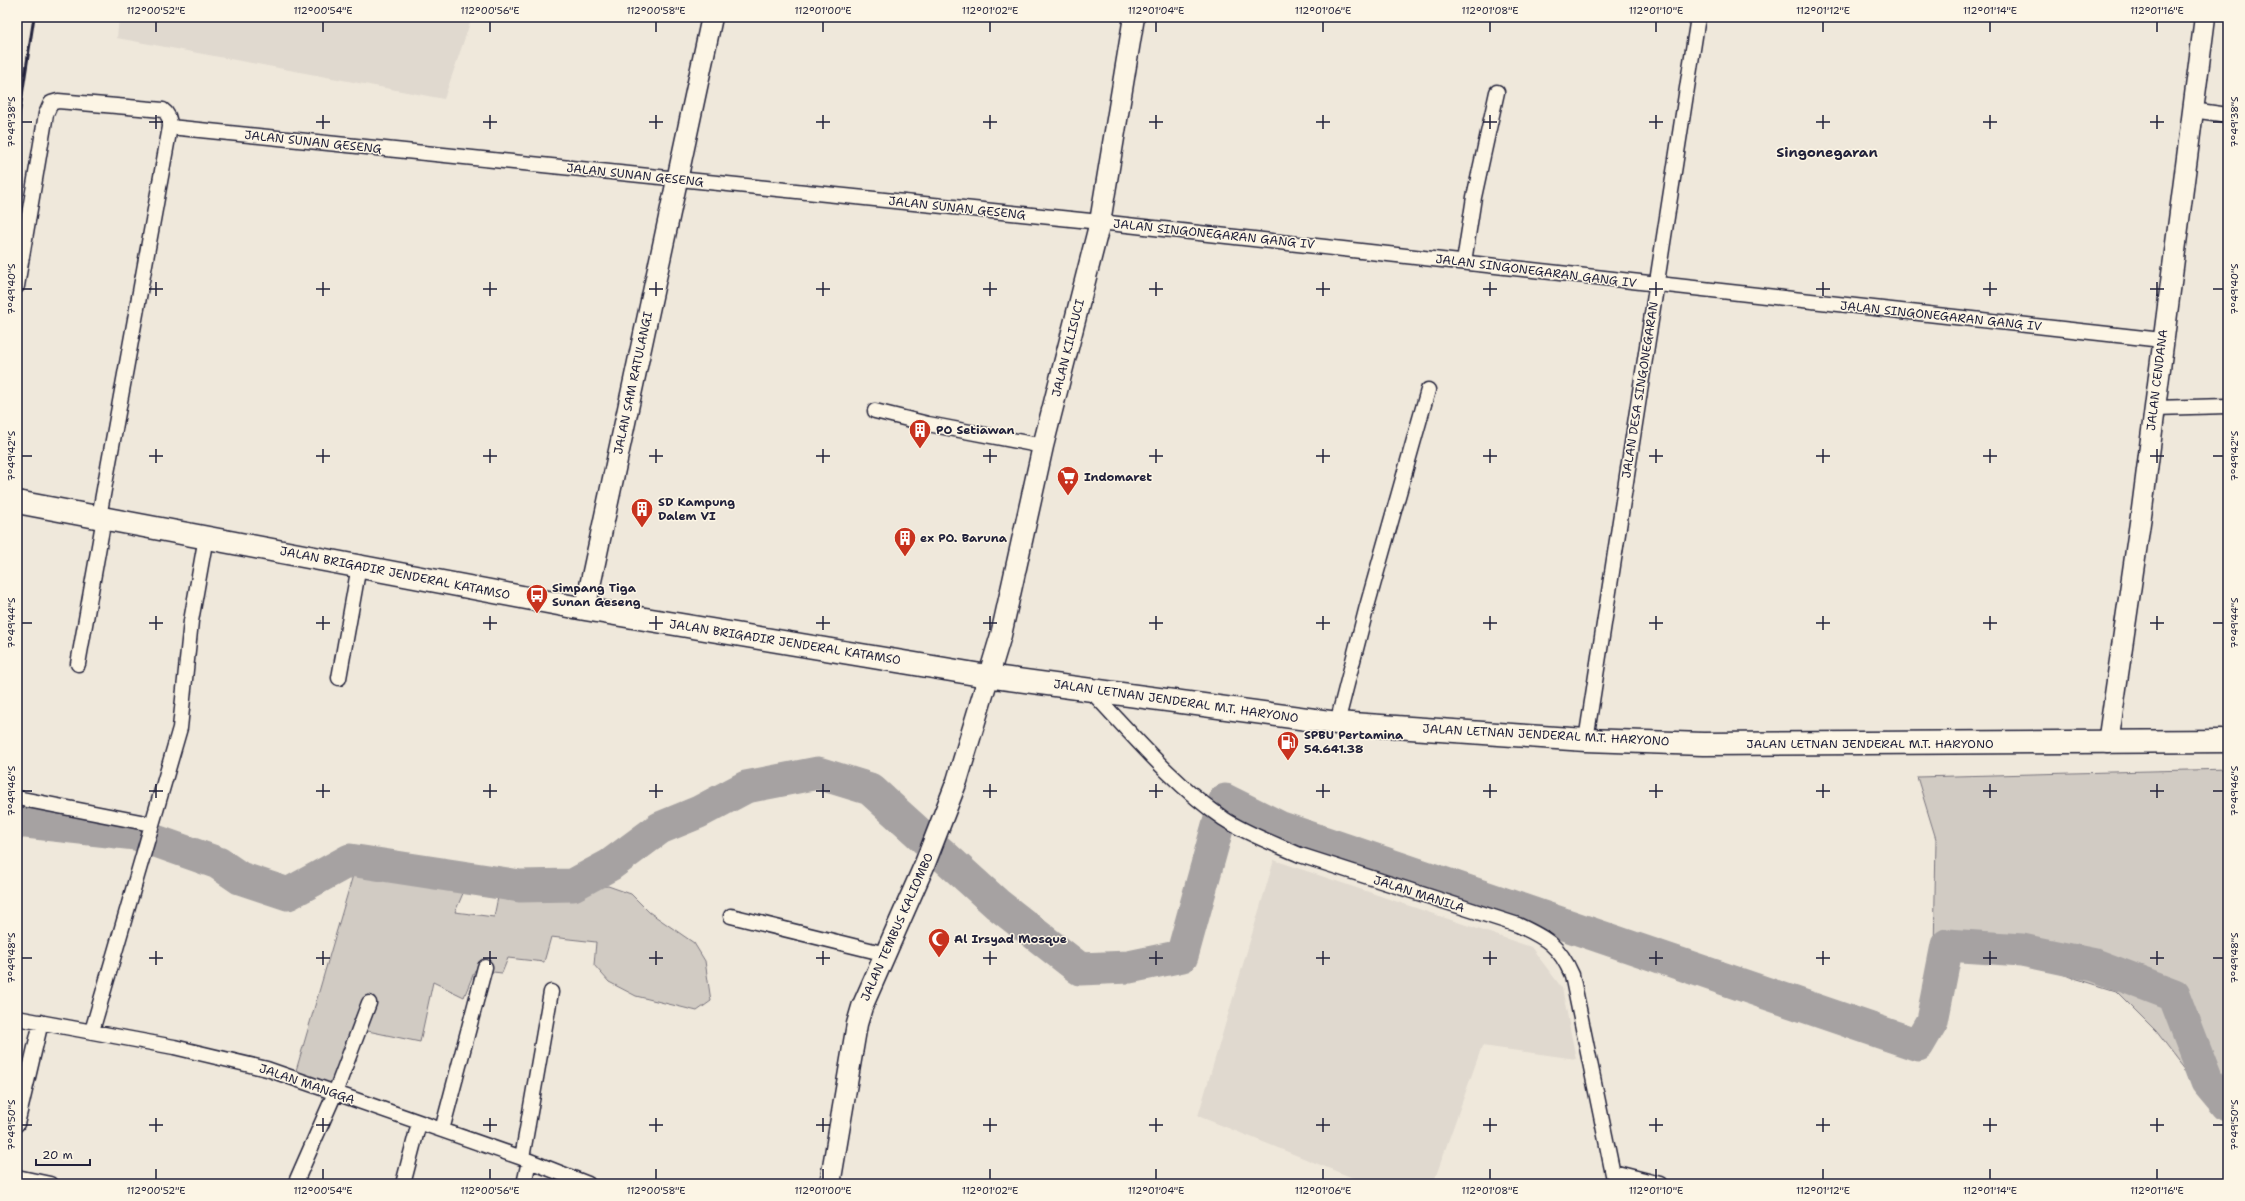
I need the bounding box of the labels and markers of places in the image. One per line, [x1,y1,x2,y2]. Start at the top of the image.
building icon: PO Setiawan [907,417,933,450]
place label: PO Setiawan [936,422,1015,438]
supermarket icon: Indomaret [1055,464,1081,497]
place label: Indomaret [1084,469,1152,485]
place label: SD Kampung Dalem VI [658,494,735,524]
building icon: SD Kampung Dalem VI [629,496,655,529]
building icon: ex PO. Baruna [892,525,918,558]
place label: ex PO. Baruna [920,530,1008,546]
place label: Simpang Tiga Sunan Geseng [552,580,641,610]
bus stop icon: Simpang Tiga Sunan Geseng [524,582,550,615]
place label: SPBU Pertamina 54.641.38 [1304,727,1404,757]
fuel station icon: SPBU Pertamina 54.641.38 [1275,729,1301,762]
mosque icon: Al Irsyad Mosque [926,926,952,959]
place label: Al Irsyad Mosque [954,931,1067,947]

